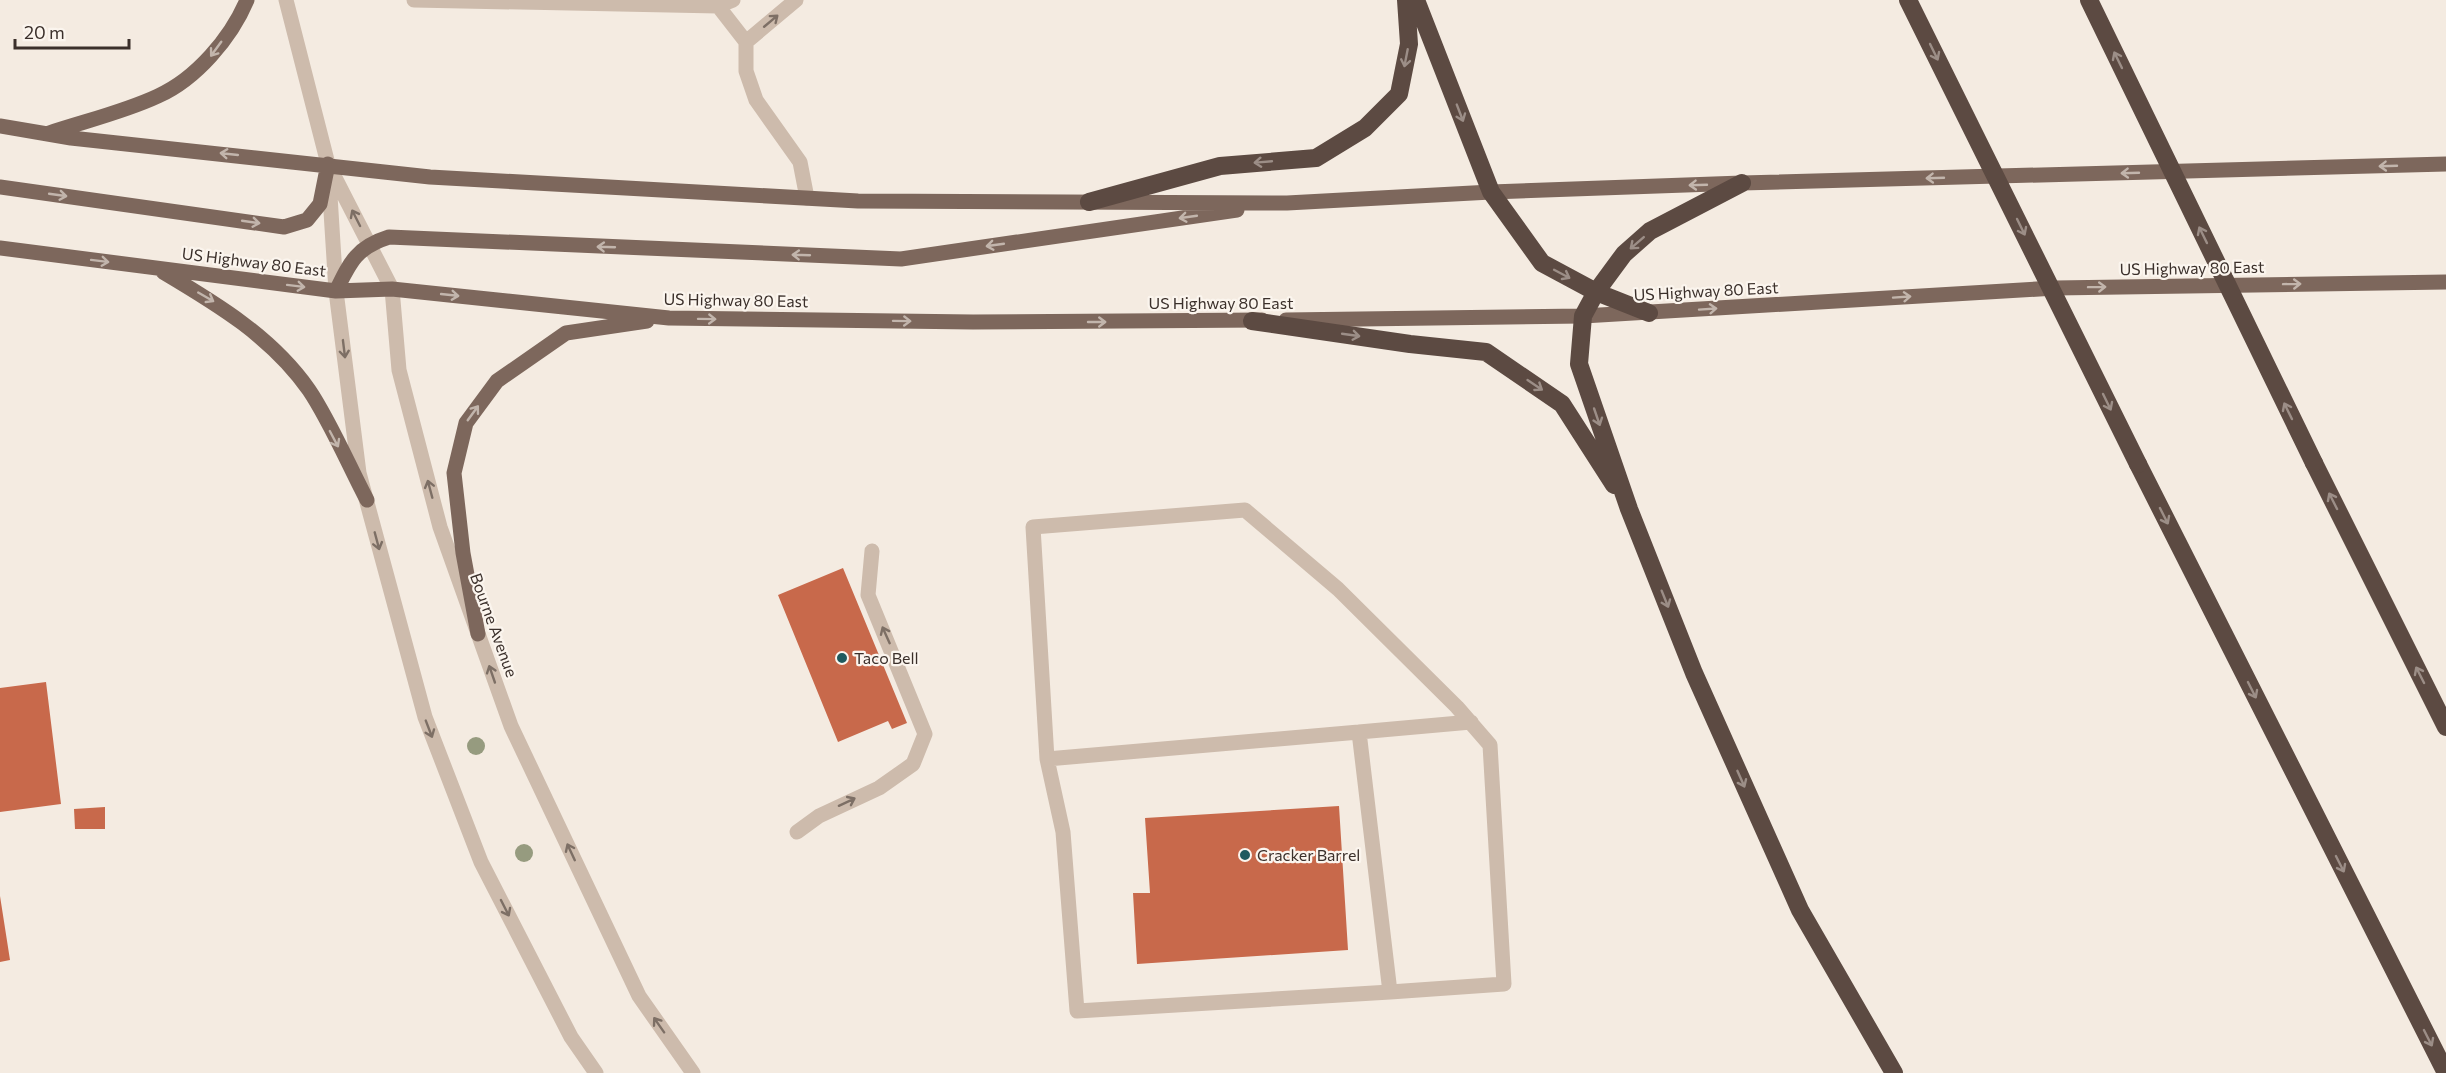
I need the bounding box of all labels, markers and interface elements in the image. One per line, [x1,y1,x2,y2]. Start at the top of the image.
scale bar [15,12,129,50]
one-way arrow [763,14,778,28]
text: 20 m [24,21,65,43]
one-way arrow [210,41,222,57]
one-way arrow [1929,43,1940,61]
one-way arrow [1400,48,1411,67]
one-way arrow [2112,51,2123,69]
one-way arrow [1456,103,1467,122]
one-way arrow [219,148,239,159]
one-way arrow [1254,157,1274,168]
one-way arrow [2378,160,2398,171]
one-way arrow [2120,167,2140,178]
one-way arrow [1925,172,1945,184]
one-way arrow [1688,179,1708,190]
one-way arrow [48,189,67,200]
one-way arrow [349,209,361,227]
one-way arrow [1179,212,1198,223]
one-way arrow [241,217,260,228]
one-way arrow [2015,218,2027,236]
one-way arrow [2197,227,2209,245]
one-way arrow [1630,236,1645,250]
one-way arrow [986,239,1005,250]
one-way arrow [597,241,617,253]
street label: US Highway 80 East [181,243,328,280]
one-way arrow [791,249,811,260]
one-way arrow [89,256,109,267]
street label: US Highway 80 East [2119,257,2265,278]
one-way arrow [1553,269,1571,280]
street label: US Highway 80 East [1633,277,1779,304]
one-way arrow [2282,278,2302,290]
one-way arrow [286,281,306,292]
one-way arrow [2087,281,2107,293]
street label: US Highway 80 East [663,289,809,310]
one-way arrow [439,290,459,301]
one-way arrow [1892,291,1912,302]
one-way arrow [197,292,214,304]
street label: US Highway 80 East [1149,293,1294,312]
one-way arrow [1697,304,1717,315]
one-way arrow [696,313,716,324]
one-way arrow [891,315,911,327]
one-way arrow [1086,316,1106,327]
one-way arrow [1341,330,1361,341]
one-way arrow [338,339,349,358]
one-way arrow [1526,379,1543,391]
one-way arrow [2101,393,2113,410]
one-way arrow [2282,402,2294,420]
one-way arrow [467,406,479,422]
one-way arrow [1593,407,1604,425]
one-way arrow [329,430,341,448]
one-way arrow [424,480,435,499]
one-way arrow [2326,492,2338,510]
one-way arrow [2159,507,2170,525]
one-way arrow [372,531,384,550]
street label: Bourne Avenue [467,570,522,679]
one-way arrow [1660,590,1671,608]
one-way arrow [879,626,891,644]
place label: Taco Bell [854,648,919,667]
marker: Taco Bell [835,651,849,665]
one-way arrow [486,665,497,684]
one-way arrow [2414,667,2426,684]
one-way arrow [2247,681,2258,699]
one-way arrow [424,719,435,737]
one-way arrow [1736,769,1748,787]
one-way arrow [838,796,856,808]
one-way arrow [564,843,576,861]
place label: Cracker Barrel [1257,845,1360,864]
marker: Cracker Barrel [1238,848,1252,862]
one-way arrow [2335,855,2346,873]
one-way arrow [499,899,511,917]
one-way arrow [653,1018,665,1034]
one-way arrow [2423,1029,2434,1047]

